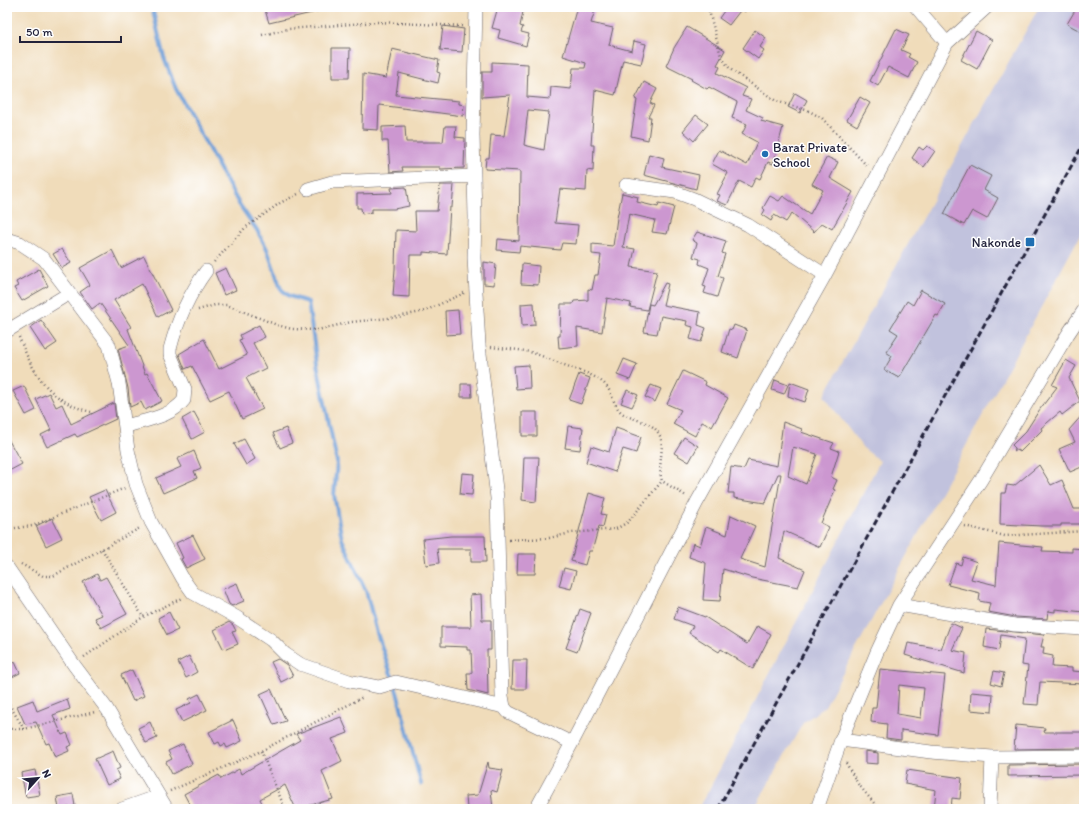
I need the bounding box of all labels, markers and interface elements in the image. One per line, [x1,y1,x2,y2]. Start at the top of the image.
scale bar [20,18,121,44]
text: 50 m [26,25,52,39]
place label: Barat Private School [773,140,847,170]
marker: Barat Private School [760,149,770,159]
place label: Nakonde [972,235,1021,250]
marker: Nakonde [1024,236,1036,248]
north arrow [18,758,58,798]
text: N [39,767,54,780]

